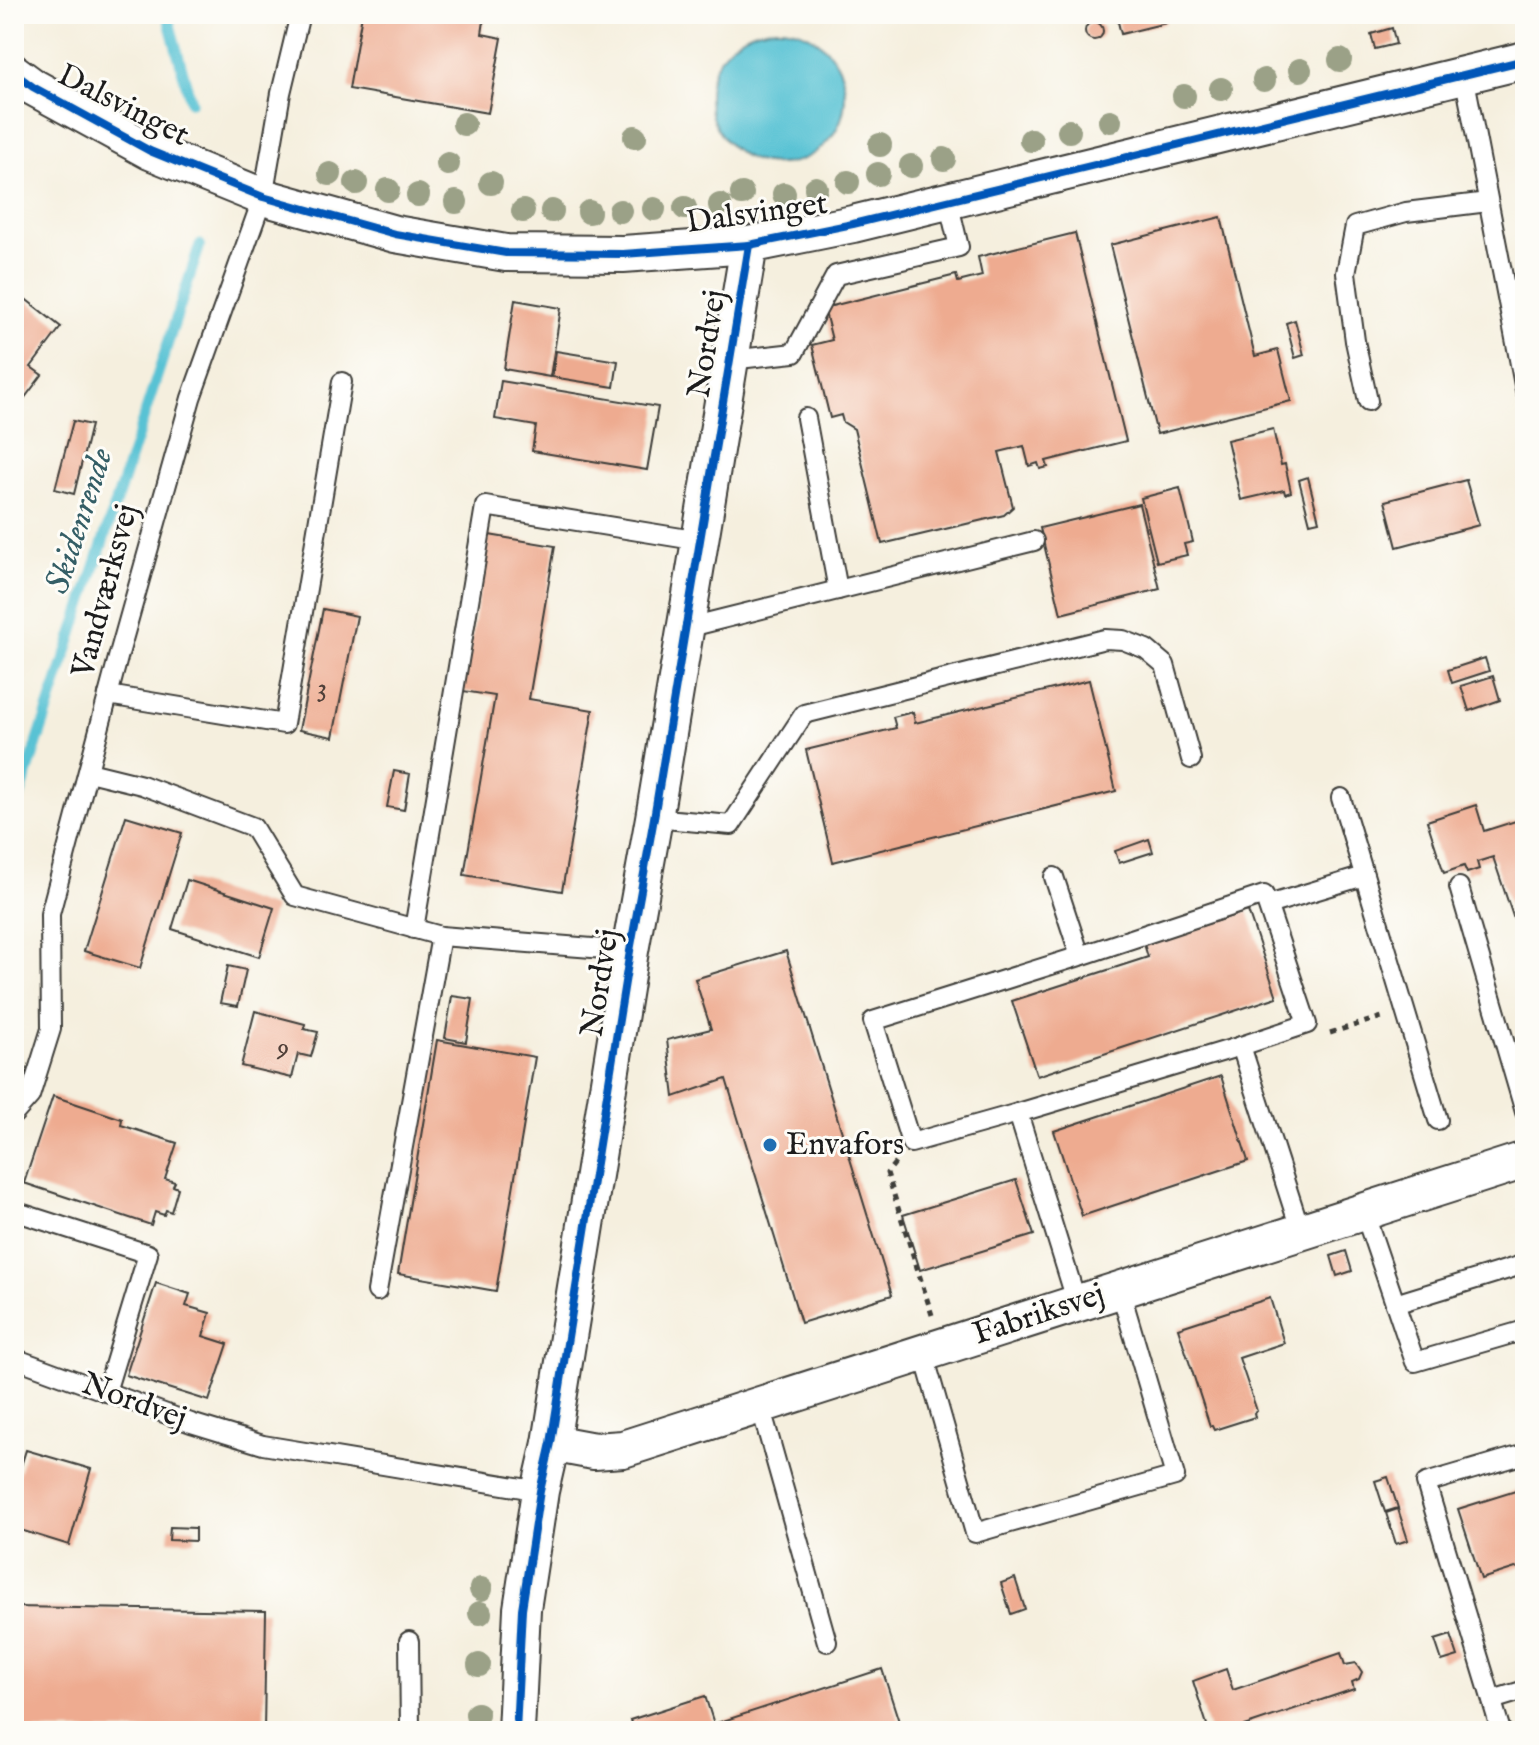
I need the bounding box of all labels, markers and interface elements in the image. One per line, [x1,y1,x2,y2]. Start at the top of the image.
street label: Dalsvinget [50,55,196,157]
street label: Dalsvinget [684,184,830,244]
street label: Nordvej [679,287,737,401]
water label: Skidenrende [36,442,124,599]
street label: Vandværksvej [63,500,149,683]
house number: 3 [317,671,327,706]
street label: Nordvej [572,926,630,1040]
house number: 9 [276,1031,289,1066]
place label: Envafors [786,1125,904,1166]
marker: Envafors [761,1136,779,1154]
street label: Fabriksvej [968,1275,1110,1355]
street label: Nordvej [76,1364,192,1440]

